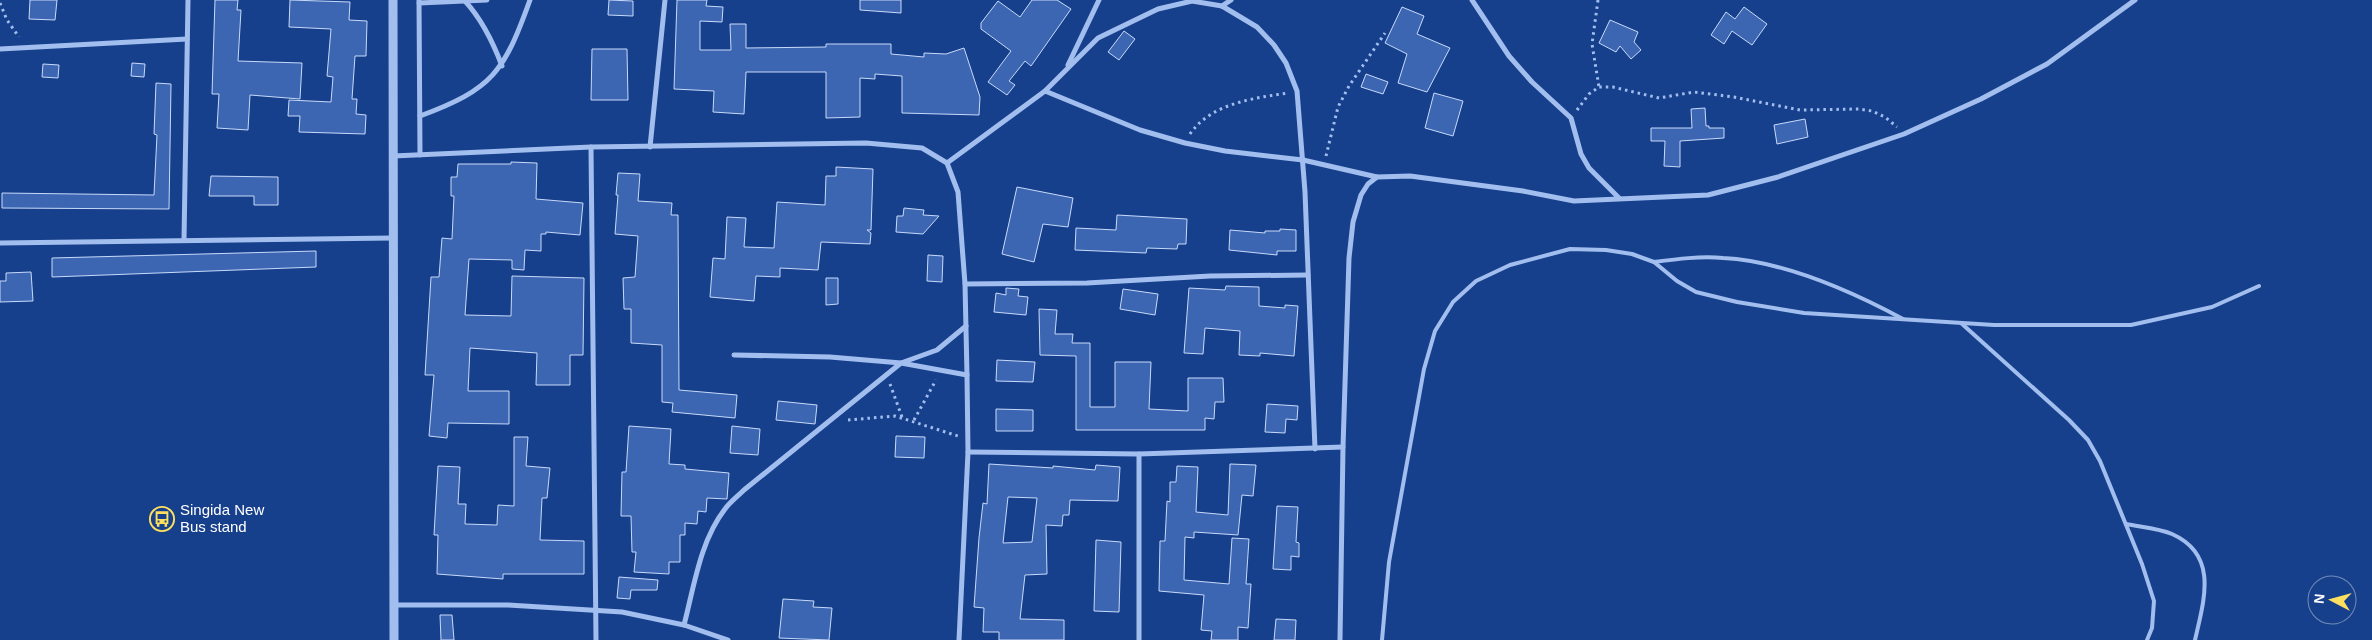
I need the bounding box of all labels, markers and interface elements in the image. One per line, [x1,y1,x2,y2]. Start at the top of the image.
place label: Singida New Bus stand [180,501,264,535]
bus stop icon: Singida New Bus stand [149,506,175,532]
north arrow [2307,575,2357,625]
text: N [2311,593,2328,605]

